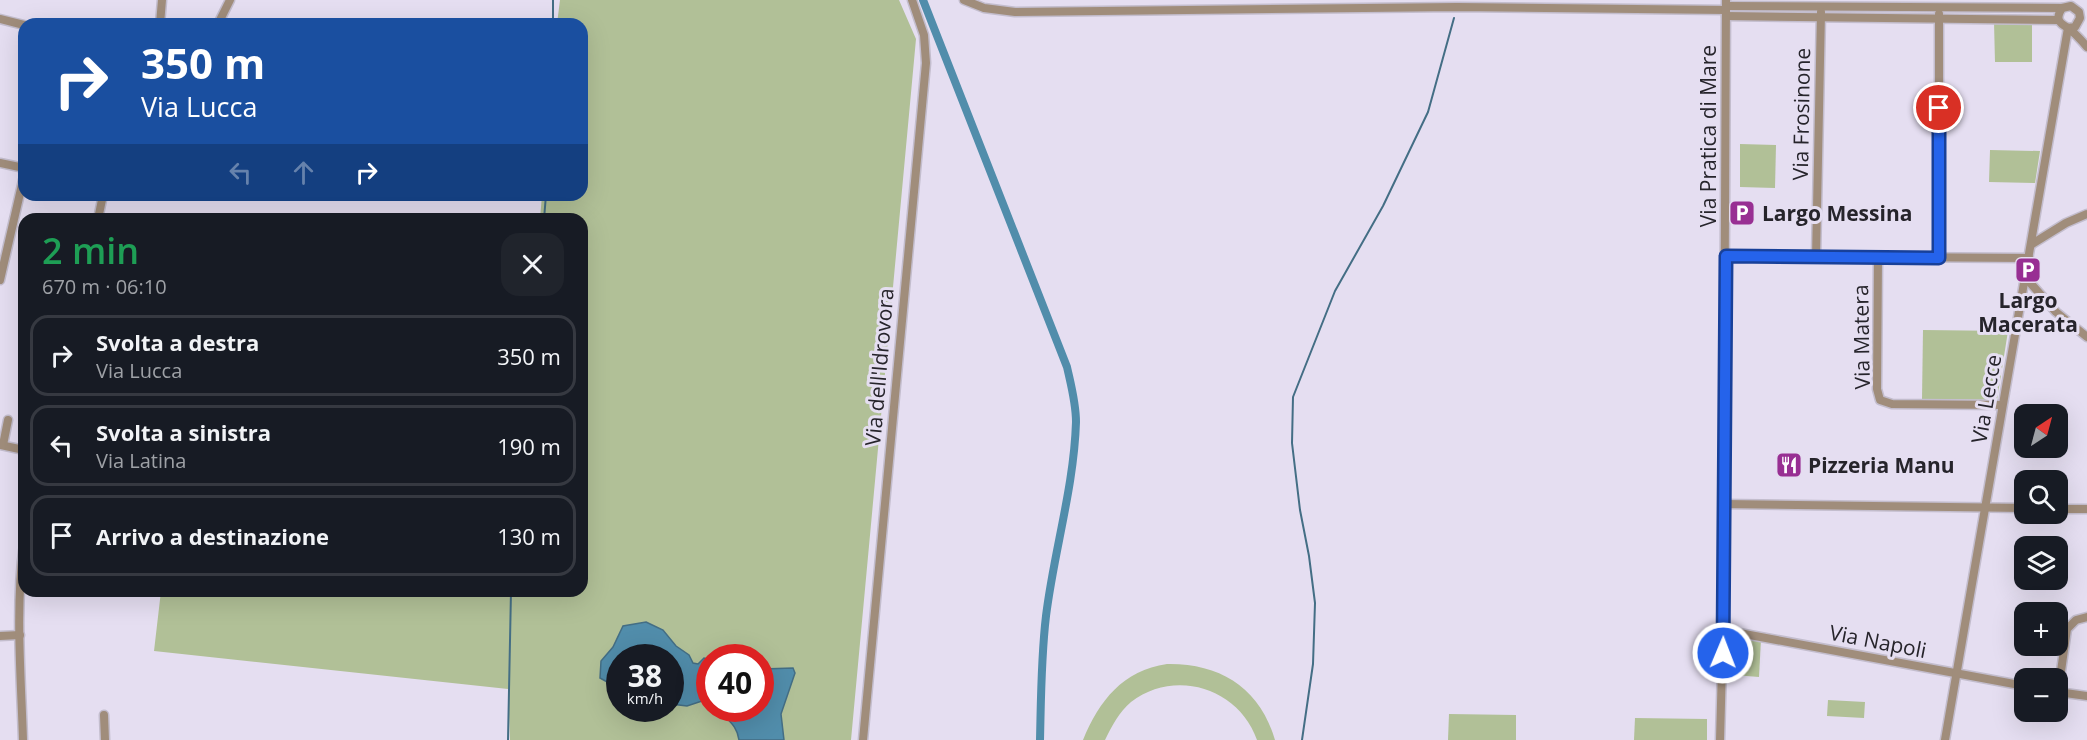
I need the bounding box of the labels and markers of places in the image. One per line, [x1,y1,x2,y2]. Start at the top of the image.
pin [1913,82,1964,133]
parking icon: Largo Messina [1727,198,1757,228]
place label: Largo Messina [1762,199,1912,227]
parking icon: Largo Macerata [2013,255,2043,285]
place label: Largo Macerata [1978,286,2078,338]
restaurant icon: Pizzeria Manu [1774,450,1804,480]
place label: Pizzeria Manu [1808,451,1955,479]

